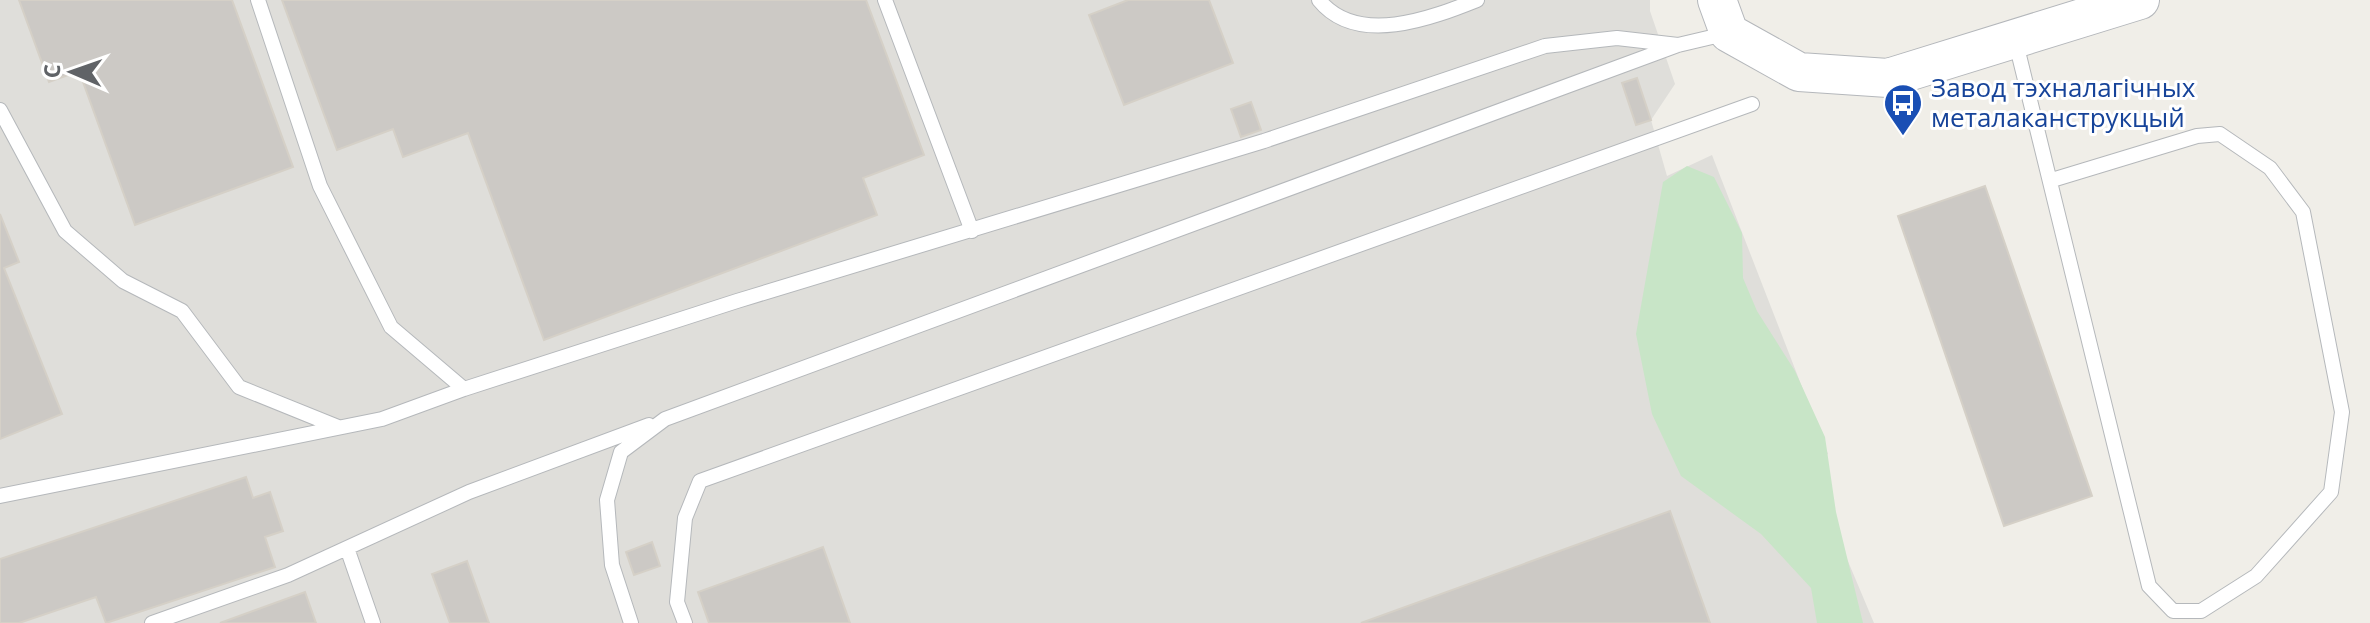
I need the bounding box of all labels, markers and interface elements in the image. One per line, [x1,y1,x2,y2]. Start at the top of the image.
north arrow [32,32,112,112]
text: С [36,64,66,79]
place label: Завод тэхналагічных металаканструкцый [1931,69,2196,135]
bus stop icon: Завод тэхналагічных металаканструкцый [1882,82,1924,137]

